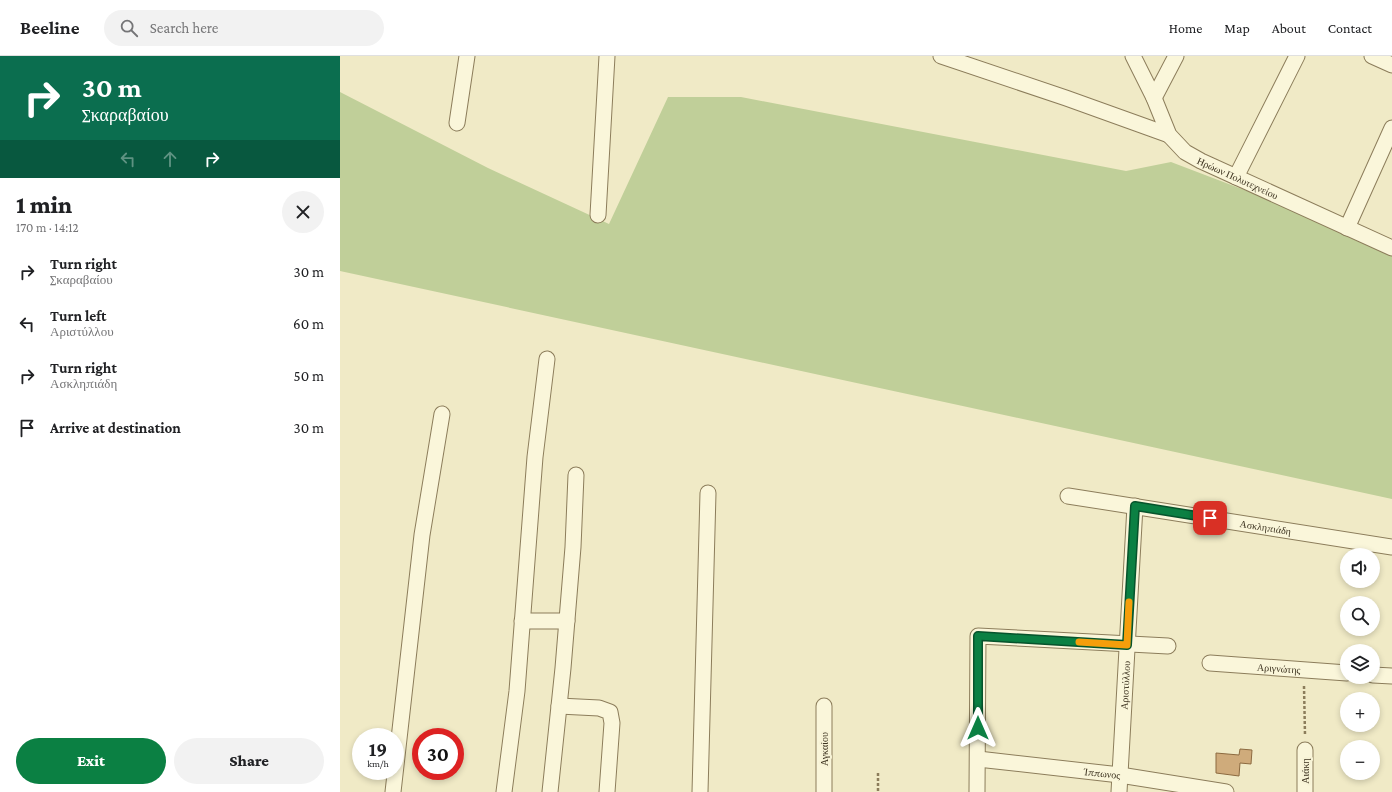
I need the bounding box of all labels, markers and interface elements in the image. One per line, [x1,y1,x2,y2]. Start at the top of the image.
search box [104,10,384,46]
text: Beeline [20,17,80,38]
icon: search [118,17,140,39]
text: Search here [150,20,218,36]
text: Home [1169,20,1202,36]
text: Map [1224,20,1250,36]
text: About [1272,20,1306,36]
text: Contact [1328,20,1372,36]
icon: right [16,72,68,124]
text: 30 m [82,72,142,103]
text: Σκαραβαίου [82,105,169,125]
icon: left [117,148,139,170]
icon: ahead [159,148,181,170]
icon: right [201,148,223,170]
street label: Ηρώων Πολυτεχνείου [1196,155,1280,201]
text: 1 min [16,191,72,218]
button: close [282,191,324,233]
text: 170 m · 14:12 [16,220,79,235]
text: Turn right [50,256,117,272]
icon: right [16,261,38,283]
text: 30 m [294,264,324,280]
text: Σκαραβαίου [50,272,113,287]
text: Turn left [50,308,106,324]
icon: left [16,313,38,335]
text: 60 m [293,316,324,332]
text: Αριστύλλου [50,324,114,339]
text: Turn right [50,360,117,376]
icon: right [16,365,38,387]
text: 50 m [294,368,324,384]
text: Ασκληπιάδη [50,376,117,391]
icon: arrive [16,417,38,439]
text: Arrive at destination [50,420,181,436]
text: 30 m [294,420,324,436]
pin [1193,501,1227,535]
icon: arrive [1199,507,1221,529]
street label: Ασκληπιάδη [1239,518,1292,537]
map controls [1340,548,1380,780]
button: sound [1340,548,1380,588]
button: search [1340,596,1380,636]
button: layers [1340,644,1380,684]
street label: Αριστύλλου [1118,660,1132,710]
street label: Αριγνώτης [1257,661,1301,675]
button: + [1340,692,1380,732]
position arrow [957,707,999,749]
speed limit sign: 30 [412,728,464,780]
street label: Αγκαίου [819,732,830,766]
button: Exit [16,738,166,784]
button: Share [174,738,324,784]
text: 19 [369,738,387,760]
button: − [1340,740,1380,780]
text: km/h [367,758,389,769]
street label: Αιάκη [1300,758,1311,784]
street label: Ίππωνος [1082,765,1121,781]

